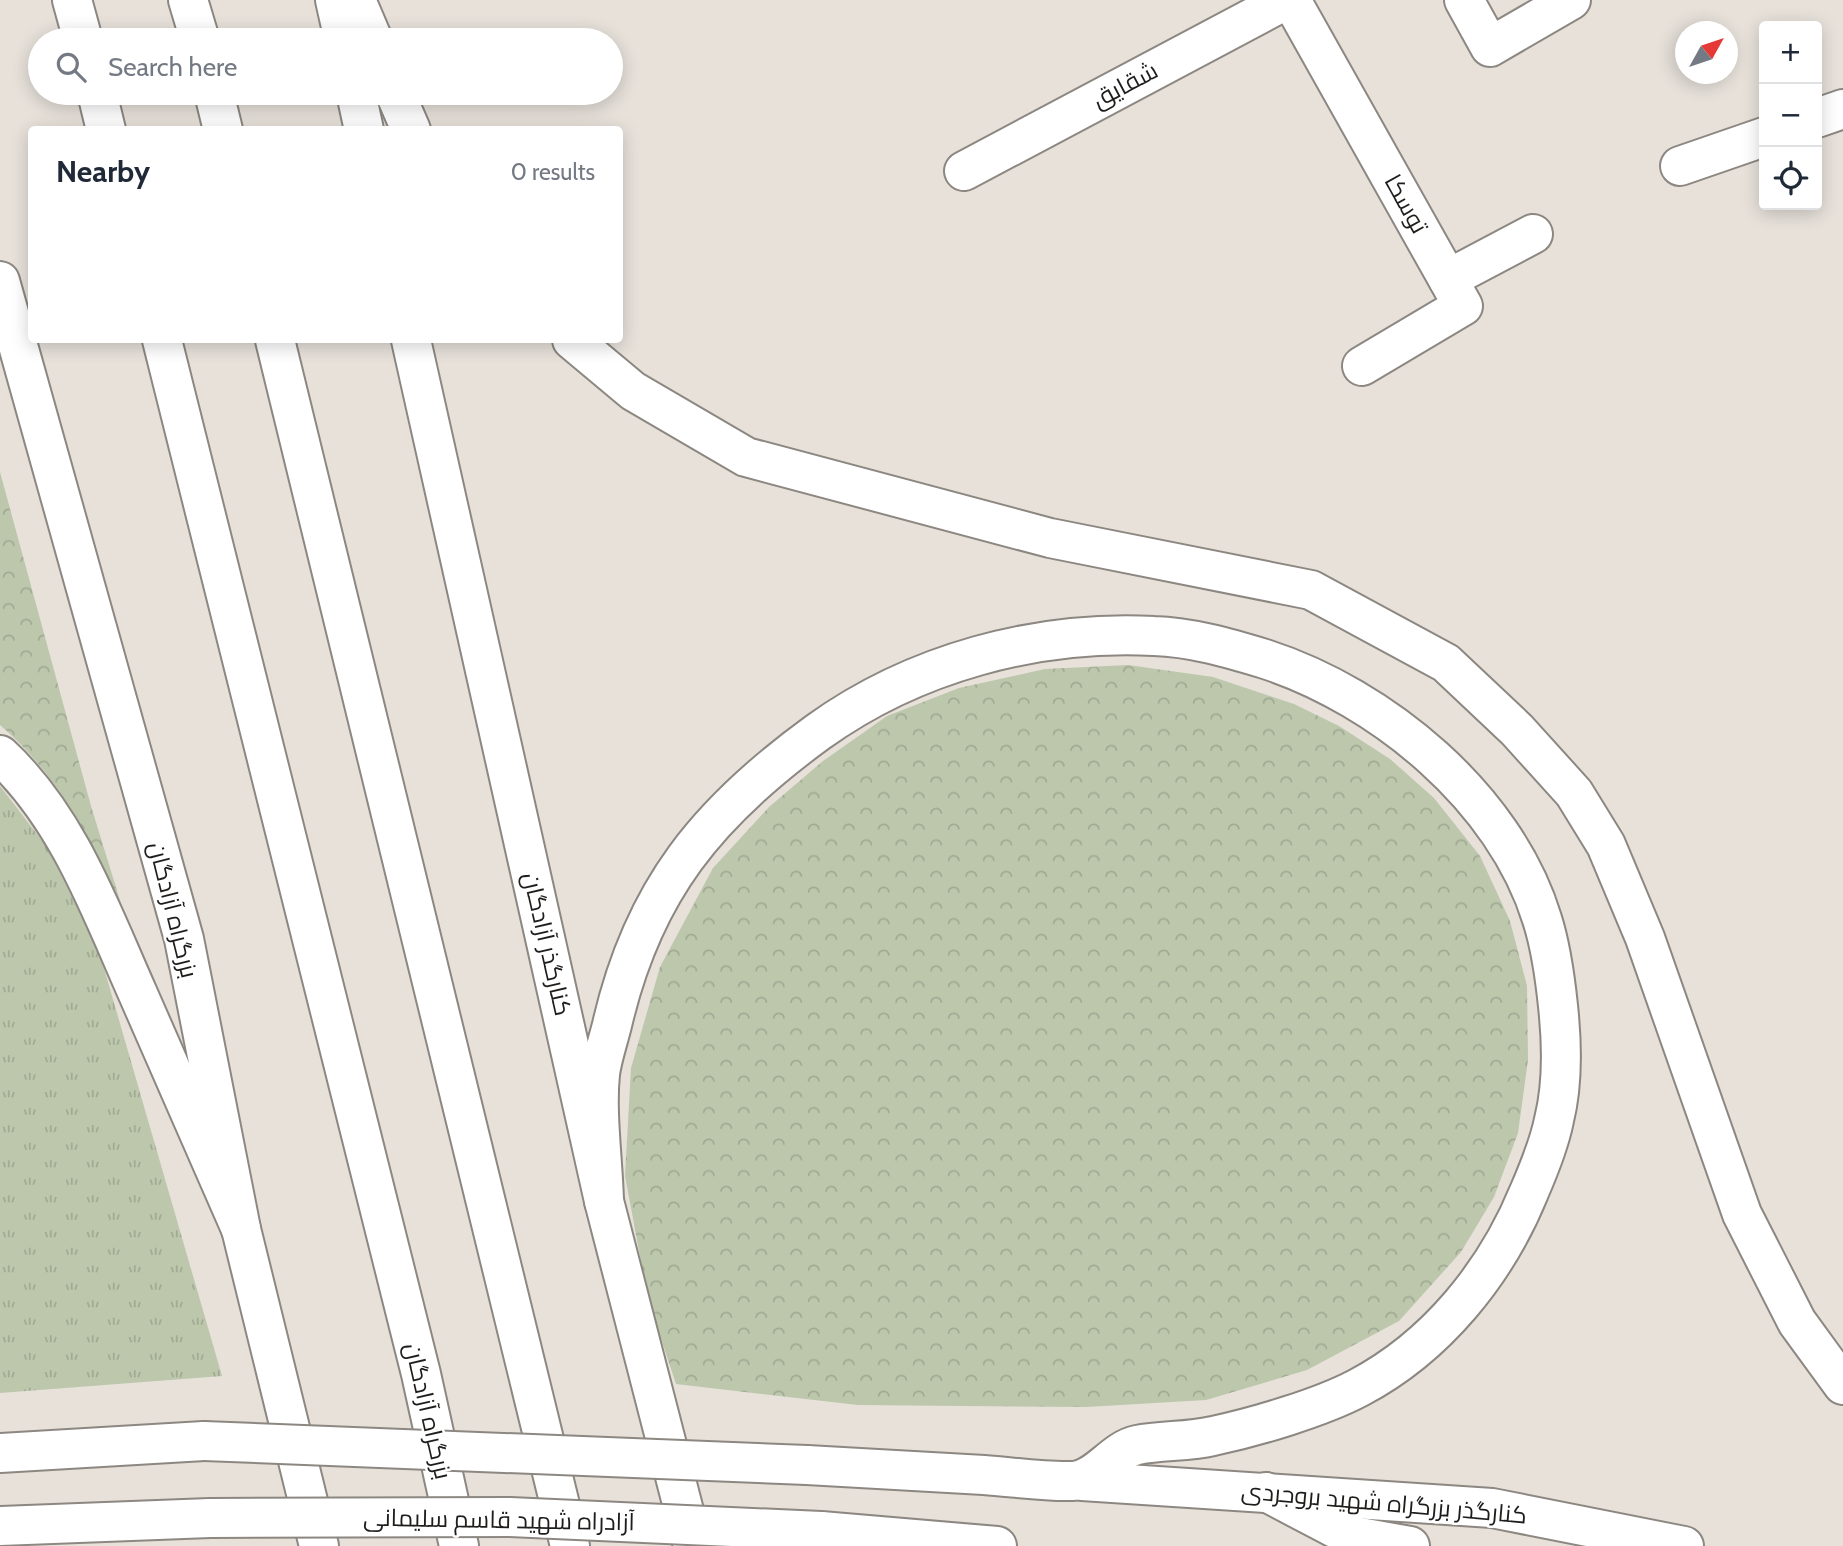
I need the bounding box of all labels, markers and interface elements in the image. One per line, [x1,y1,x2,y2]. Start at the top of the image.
north arrow [1675,21,1738,84]
map controls [1759,21,1822,210]
button: + [1759,21,1822,84]
search box [28,28,623,105]
icon: search [52,48,90,86]
text: Search here [108,51,237,83]
street label: شقایق [1087,55,1163,115]
button: − [1759,84,1822,147]
button: locate [1759,147,1822,210]
text: Nearby [56,153,150,190]
text: 0 results [511,158,595,186]
street label: توسکا [1378,169,1435,239]
street label: بزرگراه آزادگان [143,839,204,981]
street label: کنارگذر آزادگان [517,869,578,1018]
street label: بزرگراه آزادگان [399,1340,458,1482]
street label: کنارگذر بزرگراه شهید بروجردی [1240,1476,1528,1529]
street label: آزادراه شهید قاسم سلیمانی [363,1503,636,1538]

